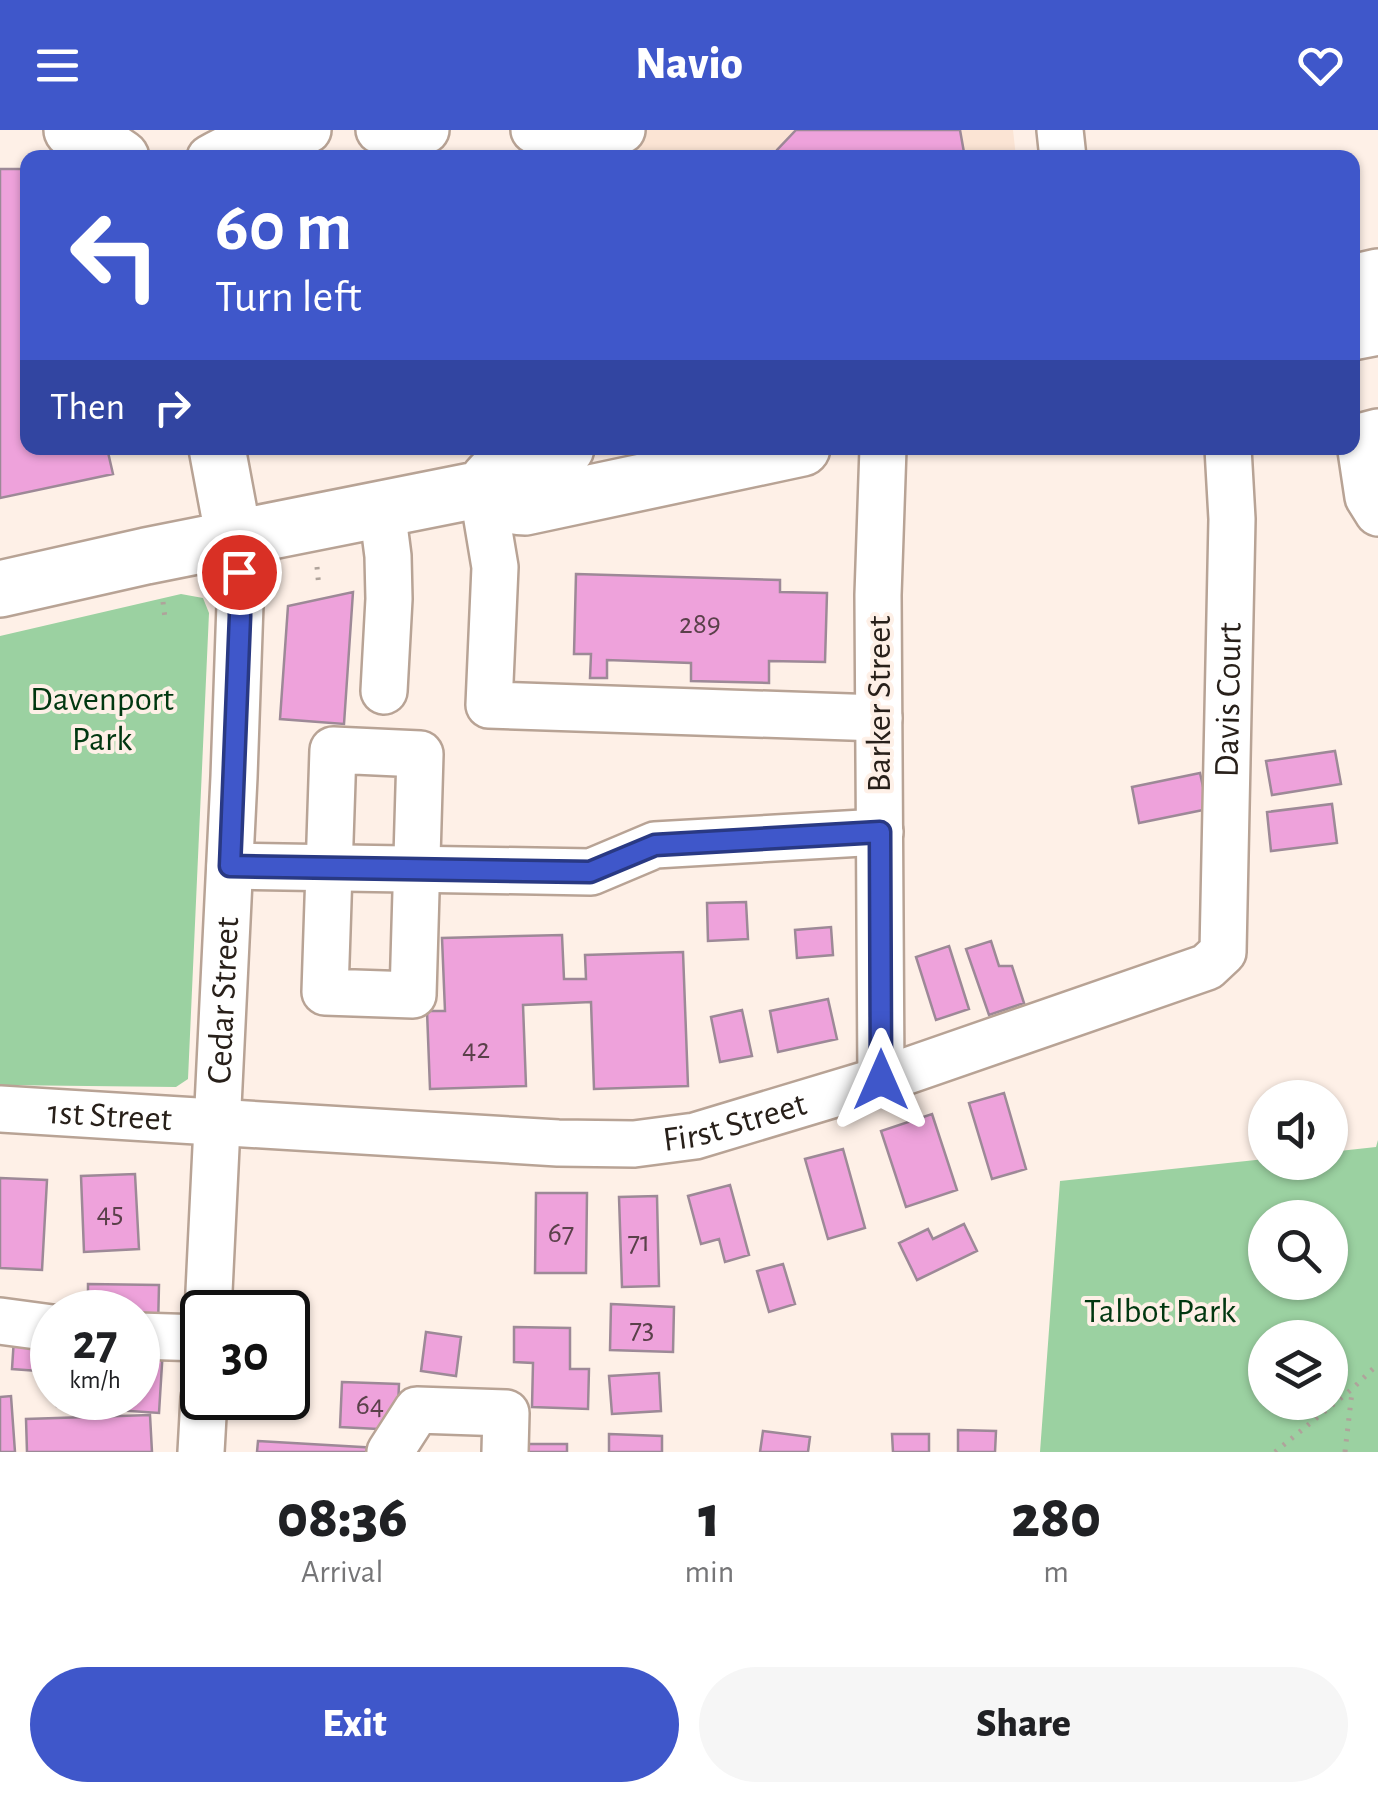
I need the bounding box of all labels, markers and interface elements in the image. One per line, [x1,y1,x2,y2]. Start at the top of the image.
icon: menu [30,38,85,93]
icon: heart [1293,38,1348,93]
text: Navio [635,42,743,87]
icon: left [50,190,180,320]
text: 60 m [215,193,352,263]
text: Turn left [215,275,362,320]
icon: right [145,380,200,435]
text: Then [50,389,125,427]
pin [197,530,282,615]
icon: arrive [212,545,267,600]
house number: 289 [679,609,721,639]
street label: Barker Street [862,616,897,792]
street label: Davis Court [1209,622,1247,778]
park label: Davenport Park [30,682,174,757]
street label: Cedar Street [202,916,245,1085]
position arrow [829,1028,933,1132]
house number: 42 [462,1034,490,1064]
map controls [1248,1080,1348,1420]
button: sound [1248,1080,1348,1180]
street label: First Street [661,1086,810,1158]
street label: 1st Street [47,1094,173,1137]
house number: 45 [97,1198,123,1228]
button: search [1248,1200,1348,1300]
house number: 67 [548,1218,574,1248]
house number: 71 [628,1227,650,1257]
speed limit sign: 30 [180,1290,310,1420]
park label: Talbot Park [1084,1294,1236,1329]
house number: 73 [630,1314,654,1344]
text: 27 [72,1318,118,1368]
button: layers [1248,1320,1348,1420]
text: km/h [69,1368,121,1393]
house number: 64 [356,1390,384,1420]
text: 08:36 [277,1488,408,1548]
text: 1 [698,1488,720,1548]
text: 280 [1011,1488,1101,1548]
text: Arrival [301,1556,383,1588]
text: min [684,1556,734,1588]
text: m [1043,1556,1069,1588]
button: Exit [30,1667,679,1782]
button: Share [699,1667,1348,1782]

